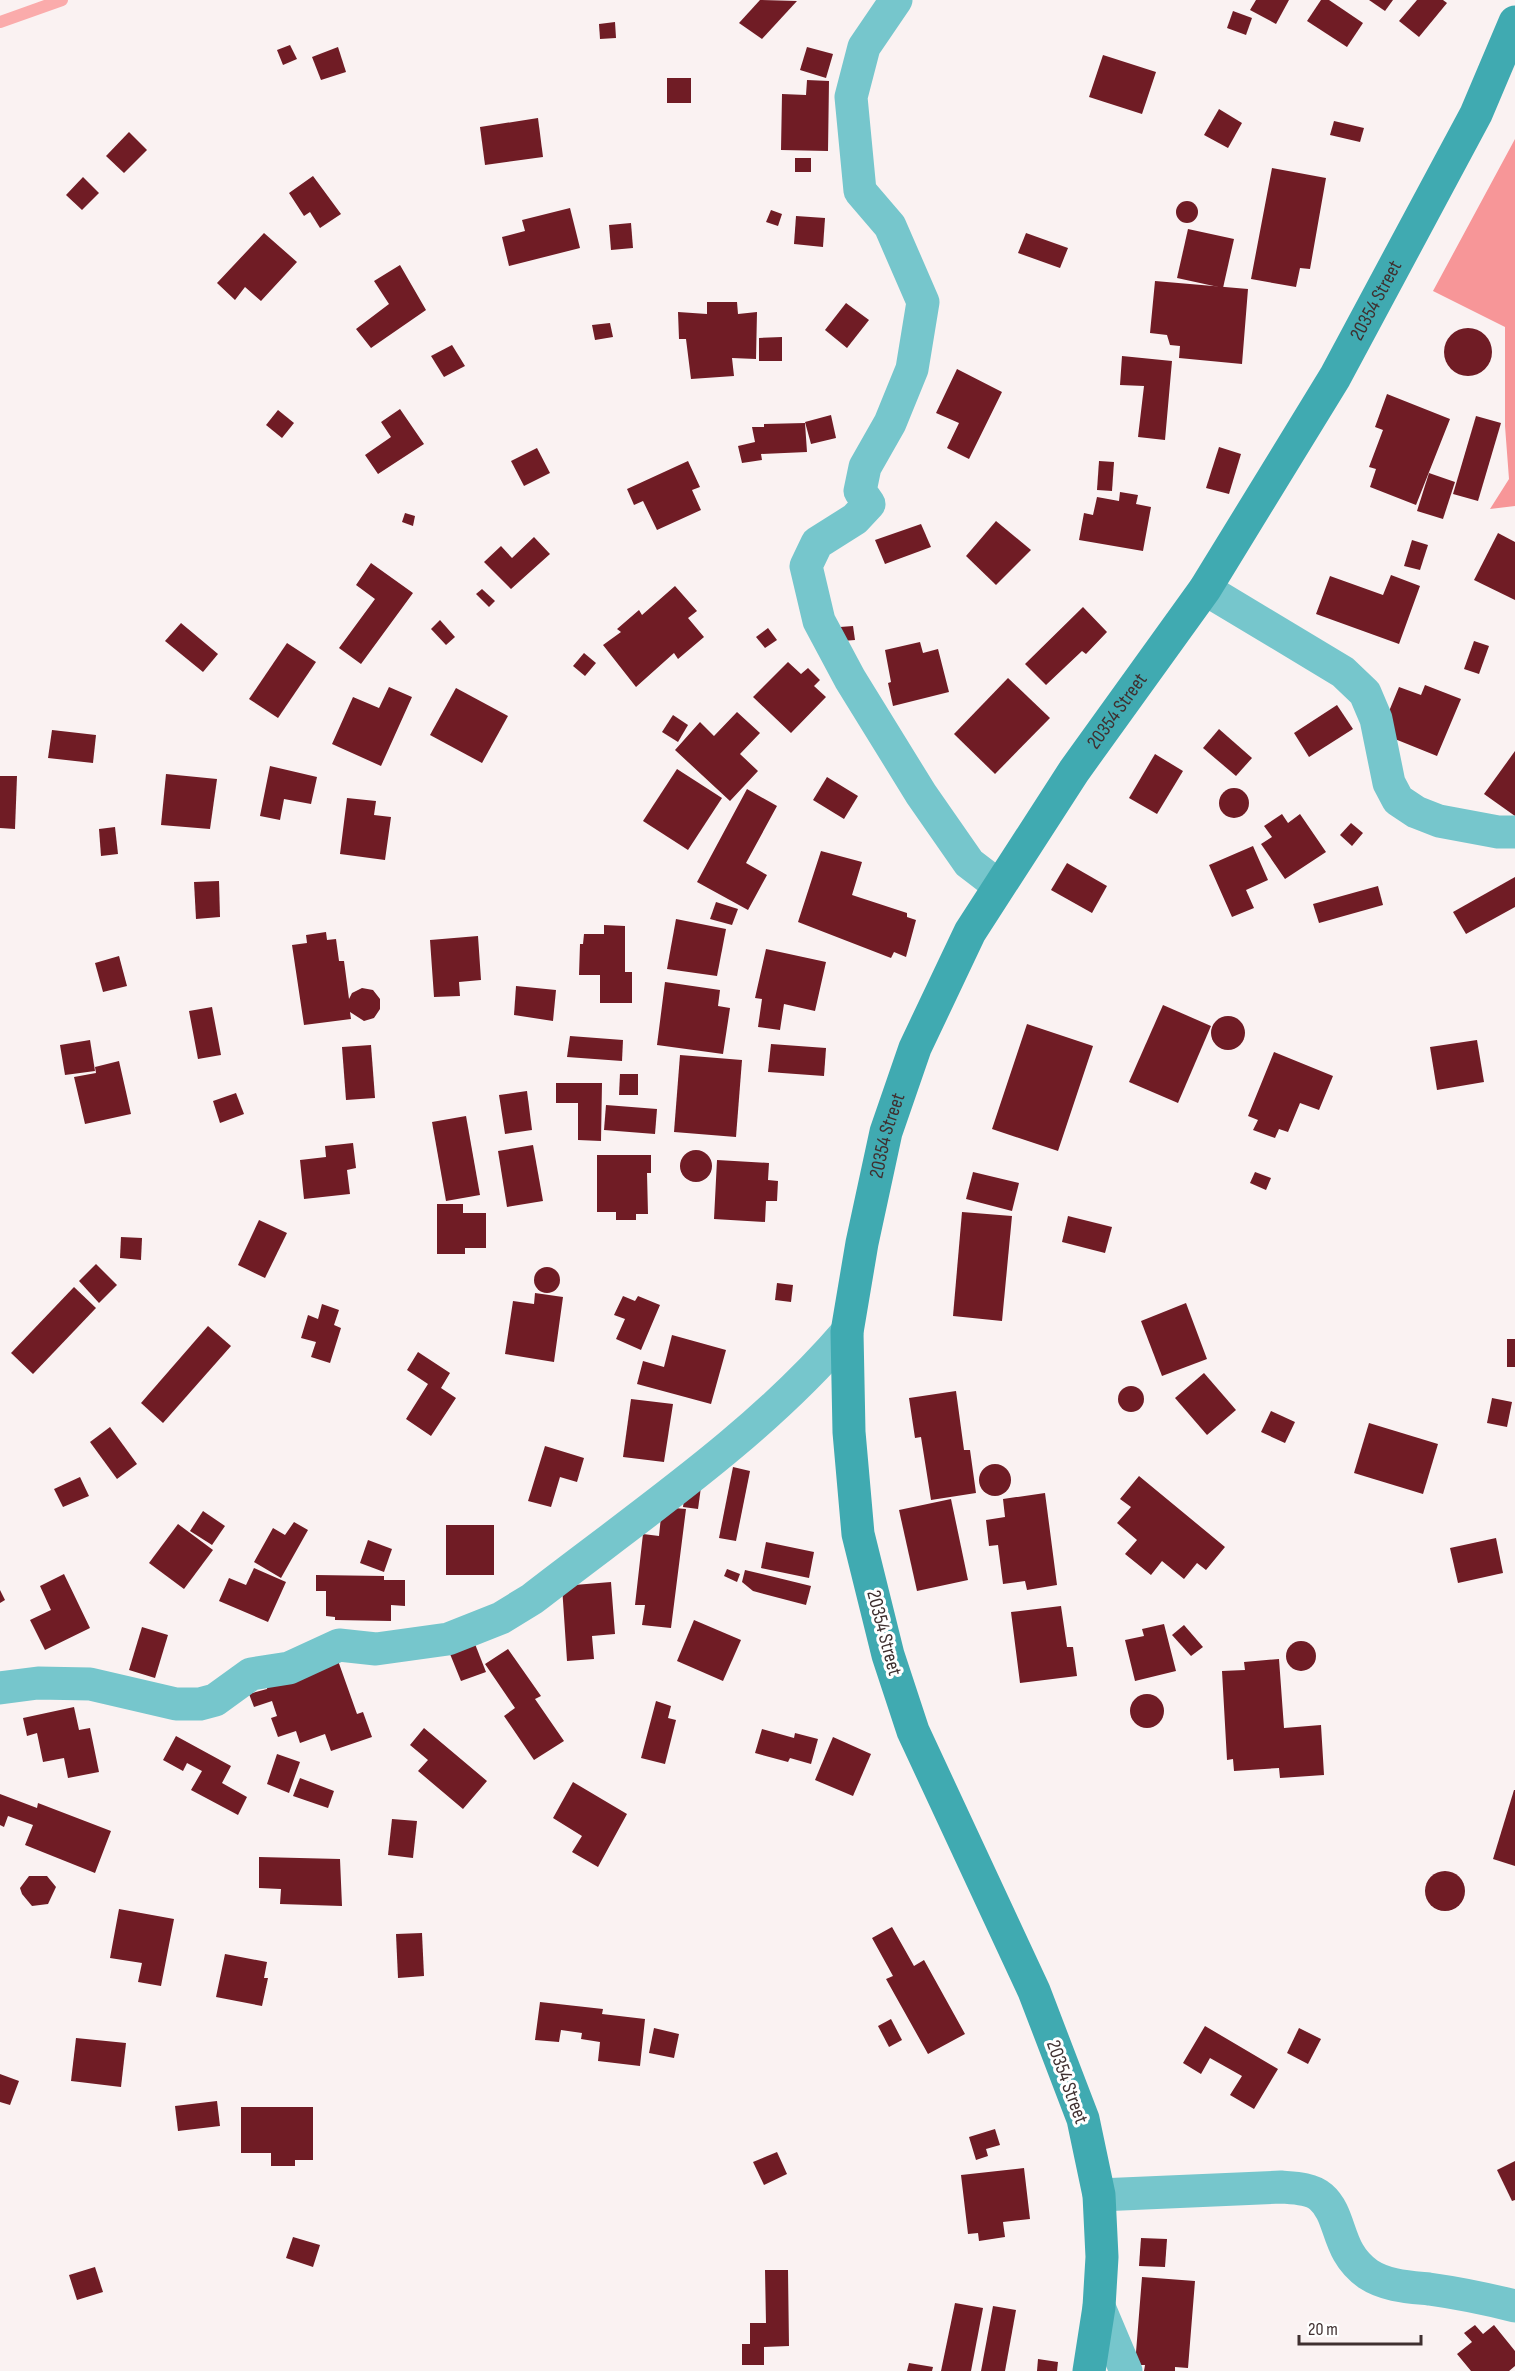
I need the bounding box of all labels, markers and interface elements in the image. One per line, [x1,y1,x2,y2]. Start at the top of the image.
street label: 20354 Street [1345,256,1407,345]
street label: 20354 Street [1082,669,1152,754]
street label: 20354 Street [864,1090,911,1181]
street label: 20354 Street [861,1588,907,1678]
street label: 20354 Street [1041,2037,1093,2127]
scale bar [1299,2308,1420,2346]
text: 20 m [1308,2319,1338,2340]

